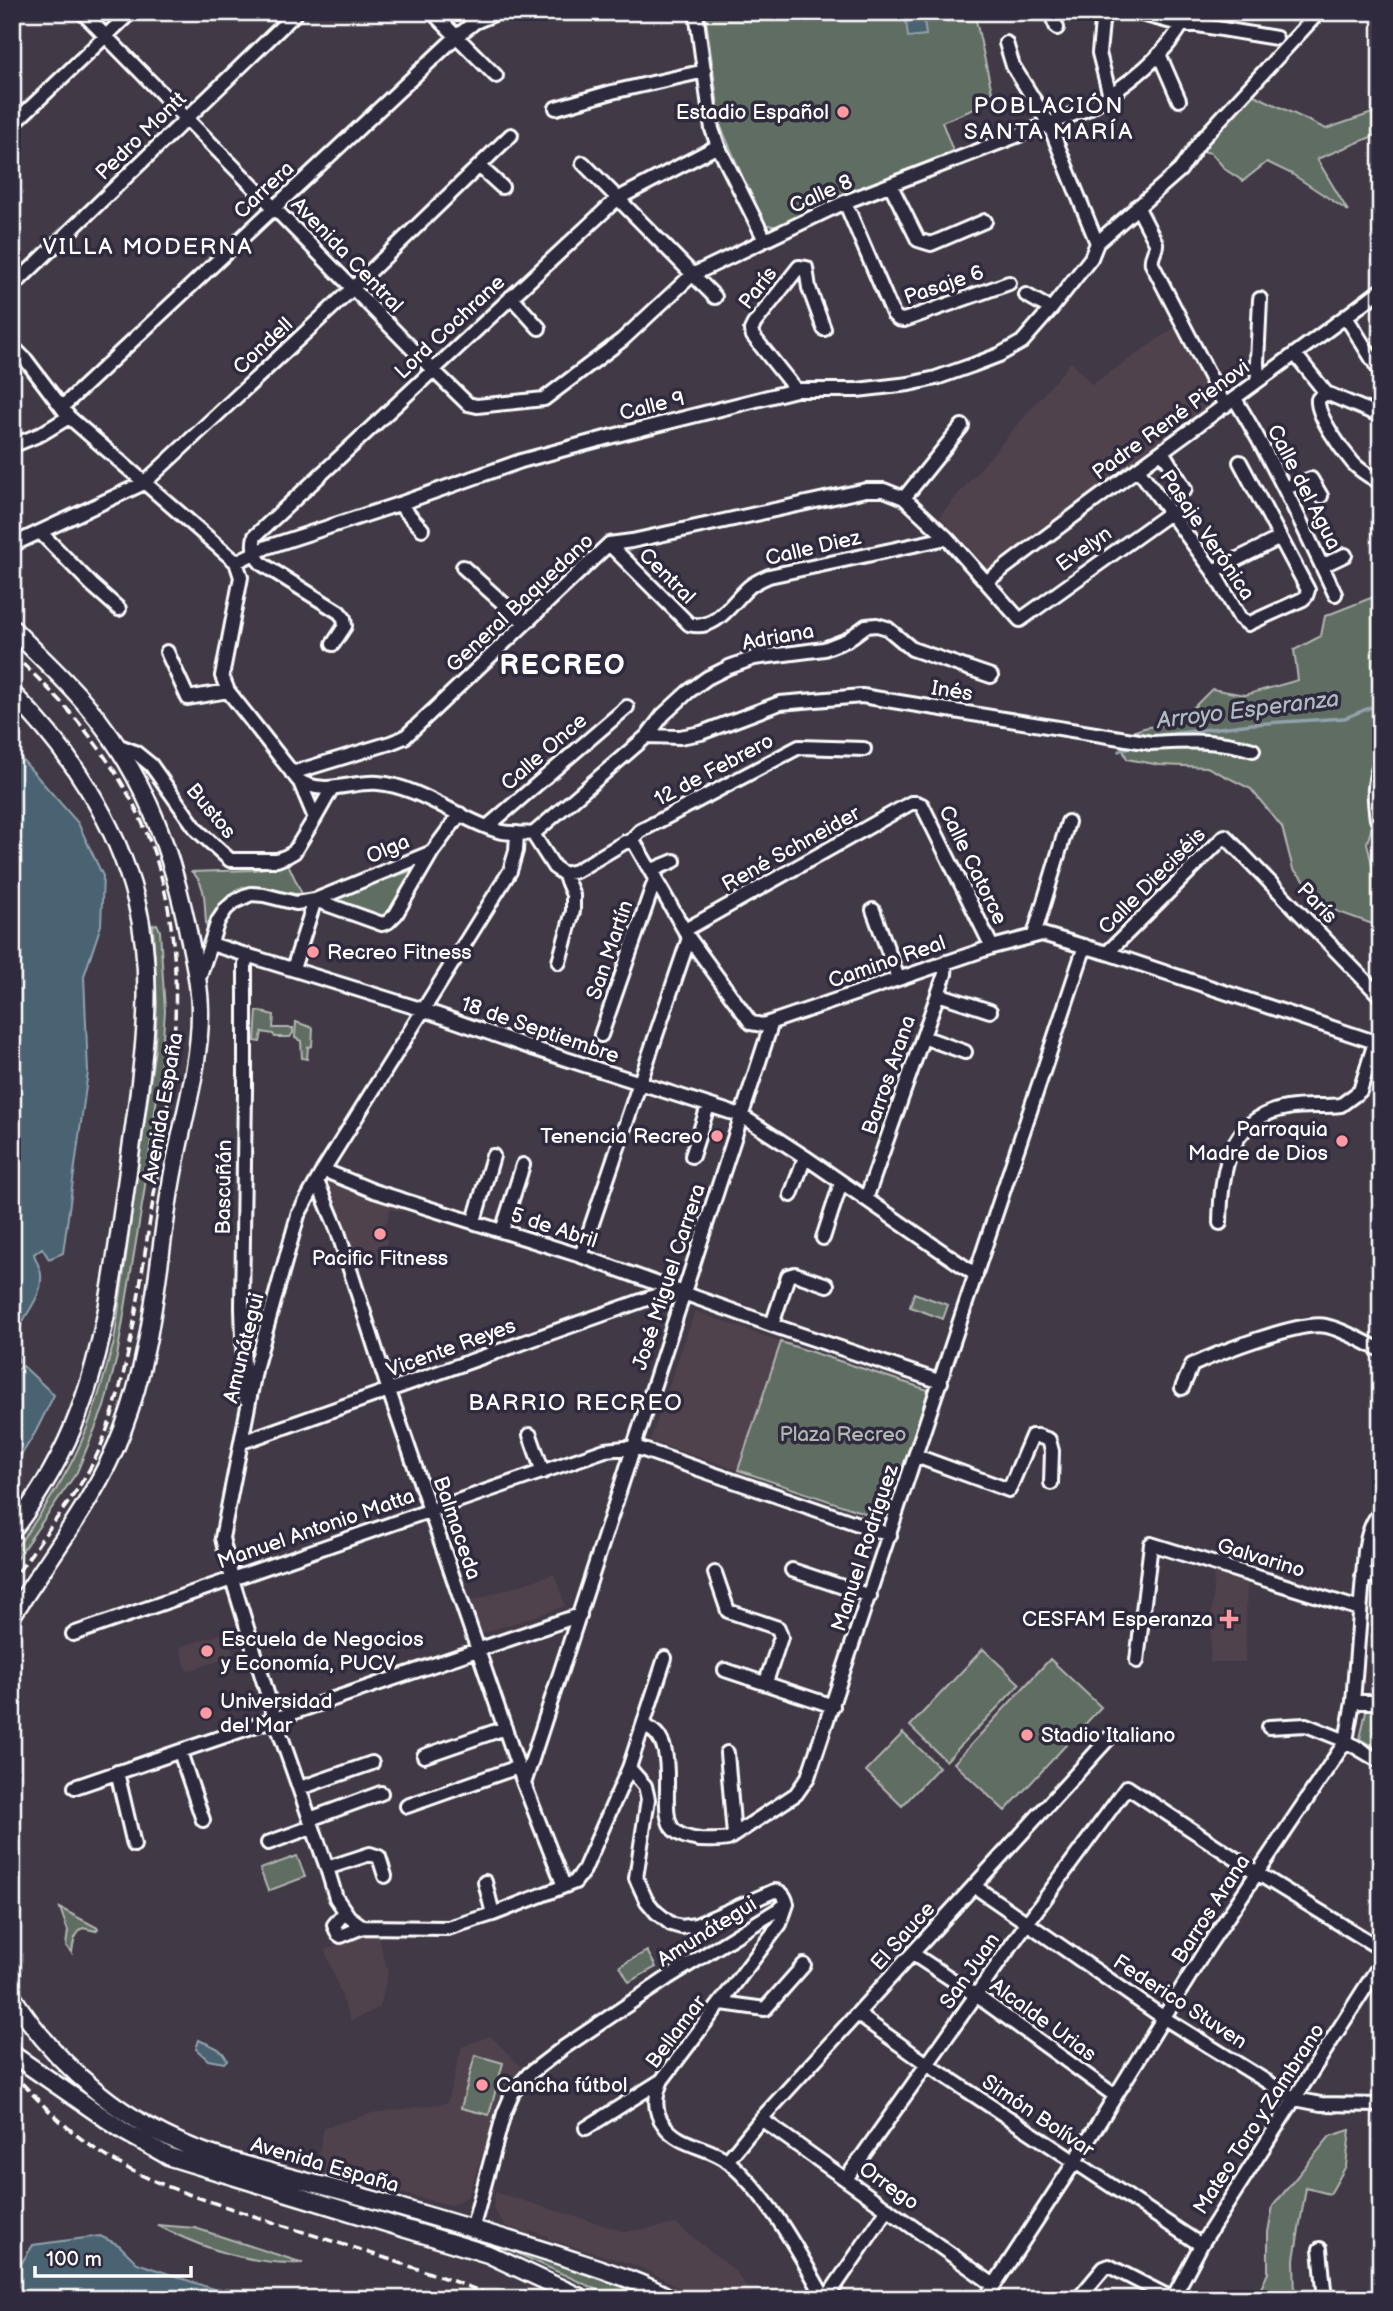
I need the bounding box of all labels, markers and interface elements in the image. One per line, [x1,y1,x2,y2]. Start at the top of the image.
street label: Pedro Montt [90,86,192,185]
district label: POBLACIÓN SANTA MARÍA [964,92,1134,146]
place label: Estadio Español [676,100,829,125]
marker: Estadio Español [835,104,851,120]
street label: Carrera [229,156,299,224]
street label: Calle 8 [786,169,856,219]
street label: Avenida Central [286,192,408,318]
district label: VILLA MODERNA [42,233,254,261]
street label: Pasaje 6 [901,260,987,310]
street label: París [734,262,782,314]
street label: Lord Cochrane [390,270,510,384]
street label: Condell [228,312,298,380]
street label: Padre René Pienovi [1087,355,1255,485]
street label: Calle 9 [617,386,687,426]
street label: Calle del Agua [1262,420,1346,554]
street label: Pasaje Verónica [1154,465,1260,605]
street label: Evelyn [1051,521,1117,577]
street label: Calle Diez [763,525,864,571]
street label: General Baquedano [441,528,599,678]
street label: Central [634,543,700,609]
street label: Adriana [740,618,816,656]
district label: RECREO [499,649,627,682]
street label: Inés [930,675,974,707]
water label: Arroyo Esperanza [1154,685,1341,735]
street label: Calle Once [496,708,592,796]
street label: 12 de Febrero [650,728,778,812]
street label: Bustos [181,778,241,844]
street label: René Schneider [718,801,865,897]
street label: Calle Catorce [933,801,1013,929]
street label: Calle Dieciséis [1093,822,1211,940]
street label: Olga [363,829,413,869]
street label: París [1292,877,1342,929]
street label: San Martín [581,897,639,1003]
street label: Camino Real [825,930,949,994]
place label: Recreo Fitness [327,940,472,965]
marker: Recreo Fitness [305,944,321,960]
street label: 18 de Septiembre [458,991,622,1069]
street label: Barros Arana [857,1012,921,1138]
street label: Avenida España [137,1030,189,1186]
place label: Parroquia Madre de Dios [1188,1117,1328,1166]
place label: Tenencia Recreo [540,1124,703,1149]
marker: Tenencia Recreo [709,1128,725,1144]
marker: Parroquia Madre de Dios [1334,1133,1350,1149]
street label: Bascuñán [211,1139,237,1235]
street label: José Miguel Carrera [627,1181,711,1373]
street label: 5 de Abril [507,1202,601,1254]
marker: Pacific Fitness [372,1226,388,1242]
place label: Pacific Fitness [312,1246,448,1271]
street label: Amunátegui [218,1290,270,1406]
street label: Vicente Reyes [383,1313,519,1383]
district label: BARRIO RECREO [468,1389,684,1417]
park label: Plaza Recreo [779,1422,907,1447]
street label: Manuel Rodríguez [826,1460,904,1635]
street label: Balmaceda [428,1473,486,1583]
street label: Manuel Antonio Matta [214,1483,418,1575]
street label: Galvarino [1214,1533,1308,1583]
place label: CESFAM Esperanza [1022,1607,1213,1632]
marker: CESFAM Esperanza [1219,1609,1239,1629]
place label: Escuela de Negocios y Economía, PUCV [220,1627,424,1676]
marker: Escuela de Negocios y Economía, PUCV [199,1643,215,1659]
place label: Universidad del Mar [220,1689,333,1738]
marker: Universidad del Mar [198,1705,214,1721]
place label: Stadio Italiano [1041,1723,1175,1748]
marker: Stadio Italiano [1019,1727,1035,1743]
street label: Barros Arana [1167,1850,1255,1968]
street label: Amunátegui [653,1892,761,1972]
street label: El Sauce [866,1897,940,1975]
street label: San Juan [935,1928,1005,2014]
street label: Federico Stuven [1108,1949,1252,2055]
street label: Alcalde Urias [985,1973,1101,2067]
street label: Bellamar [641,1990,712,2073]
street label: Mateo Toro y Zambrano [1188,2019,1330,2219]
street label: Simón Bolívar [977,2069,1099,2163]
place label: Cancha fútbol [496,2073,628,2098]
marker: Cancha fútbol [474,2077,490,2093]
street label: Avenida España [248,2132,402,2198]
street label: Orrego [854,2156,924,2216]
scale bar [35,2234,191,2278]
text: 100 m [46,2247,102,2272]

